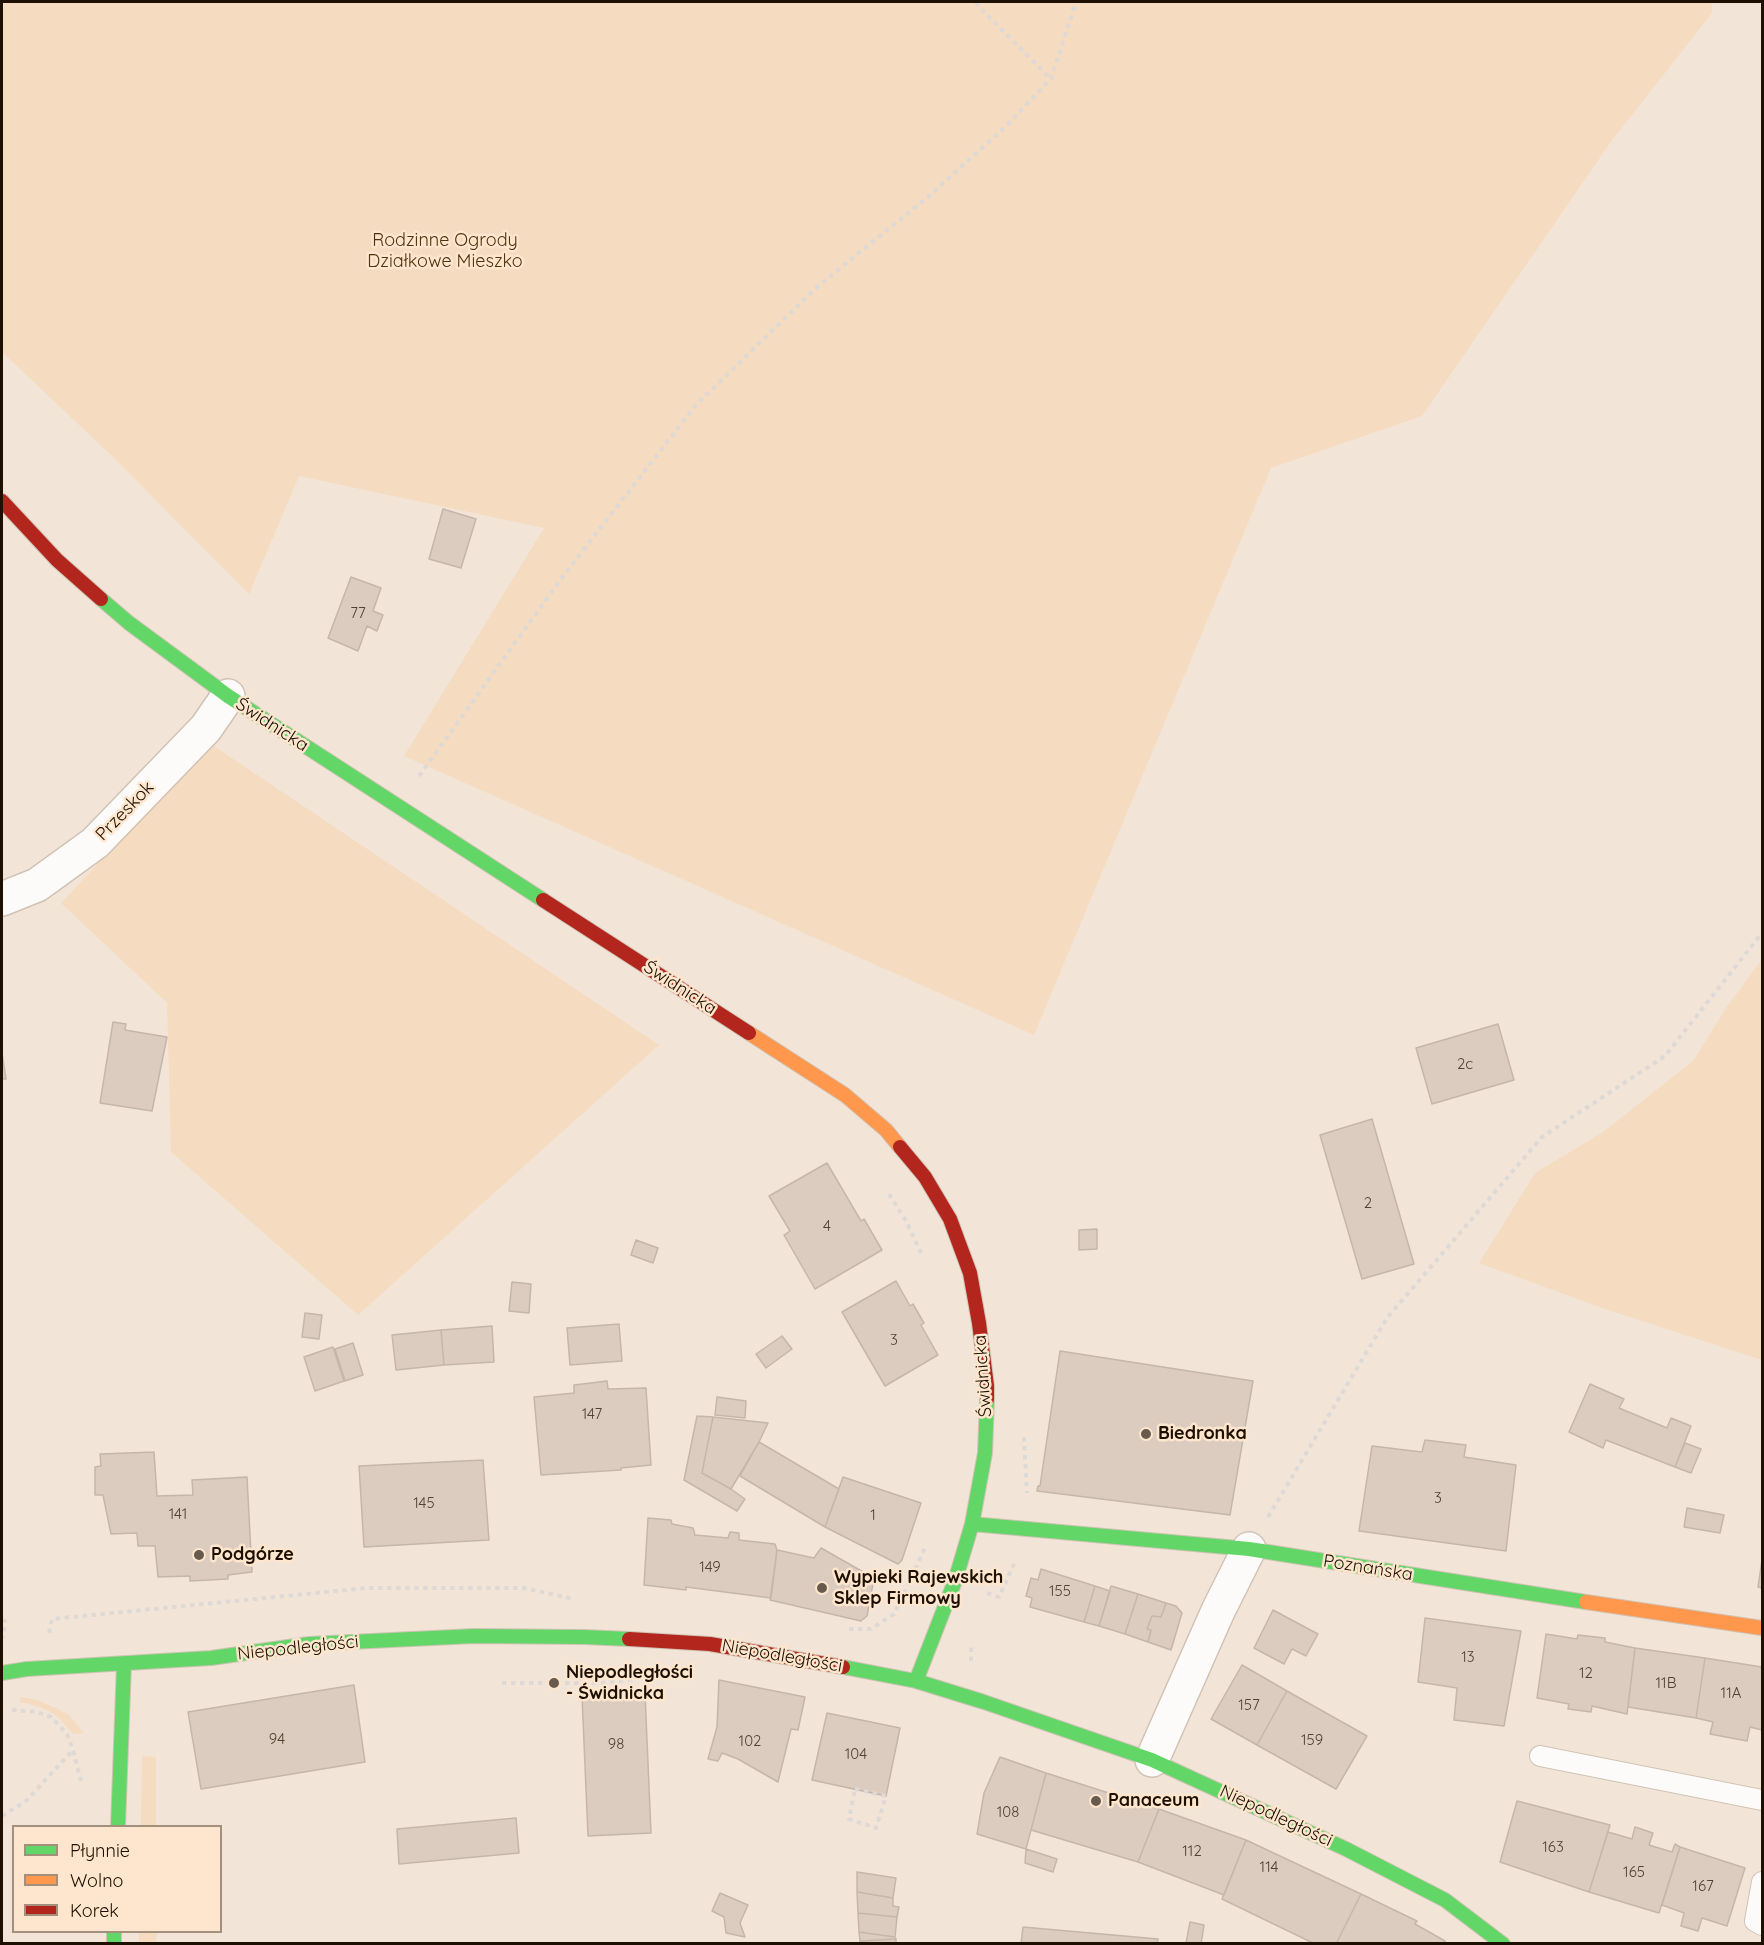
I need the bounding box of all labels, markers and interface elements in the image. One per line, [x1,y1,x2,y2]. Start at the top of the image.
park label: Rodzinne Ogrody Działkowe Mieszko [367,230,523,272]
house number: 77 [350,604,366,622]
street label: Świdnicka [232,693,312,757]
street label: Przeskok [91,777,159,845]
street label: Świdnicka [640,956,720,1020]
house number: 2c [1457,1055,1473,1073]
house number: 2 [1364,1194,1372,1212]
house number: 4 [823,1217,831,1235]
house number: 3 [890,1331,898,1349]
street label: Świdnicka [969,1334,997,1418]
house number: 147 [582,1405,602,1423]
place label: Biedronka [1158,1423,1247,1445]
marker: Biedronka [1139,1427,1153,1441]
house number: 3 [1434,1489,1442,1507]
house number: 145 [413,1494,435,1512]
house number: 141 [169,1505,187,1523]
house number: 1 [870,1506,876,1524]
place label: Podgórze [211,1544,294,1566]
marker: Podgórze [192,1548,206,1562]
street label: Poznańska [1322,1550,1414,1586]
house number: 149 [699,1558,721,1576]
place label: Wypieki Rajewskich Sklep Firmowy [834,1567,1003,1610]
marker: Wypieki Rajewskich Sklep Firmowy [815,1581,829,1595]
house number: 155 [1049,1582,1071,1600]
street label: Niepodległości [236,1631,360,1665]
street label: Niepodległości [720,1635,844,1677]
house number: 13 [1461,1648,1475,1666]
place label: Niepodległości - Świdnicka [566,1662,693,1704]
house number: 12 [1579,1664,1593,1682]
house number: 11B [1656,1674,1676,1692]
marker: Niepodległości - Świdnicka [547,1676,561,1690]
house number: 11A [1721,1684,1741,1702]
house number: 157 [1238,1696,1260,1714]
house number: 94 [269,1730,285,1748]
house number: 159 [1301,1731,1323,1749]
house number: 102 [739,1732,761,1750]
house number: 98 [608,1735,624,1753]
house number: 104 [845,1745,867,1763]
street label: Niepodległości [1216,1780,1336,1852]
place label: Panaceum [1108,1790,1199,1812]
marker: Panaceum [1089,1794,1103,1808]
house number: 108 [997,1803,1019,1821]
legend [12,1825,222,1933]
house number: 163 [1542,1838,1564,1856]
text: Płynnie [70,1839,130,1862]
house number: 112 [1182,1842,1202,1860]
house number: 114 [1260,1858,1278,1876]
house number: 165 [1623,1863,1645,1881]
text: Wolno [70,1869,123,1892]
house number: 167 [1692,1877,1714,1895]
text: Korek [70,1899,119,1922]

